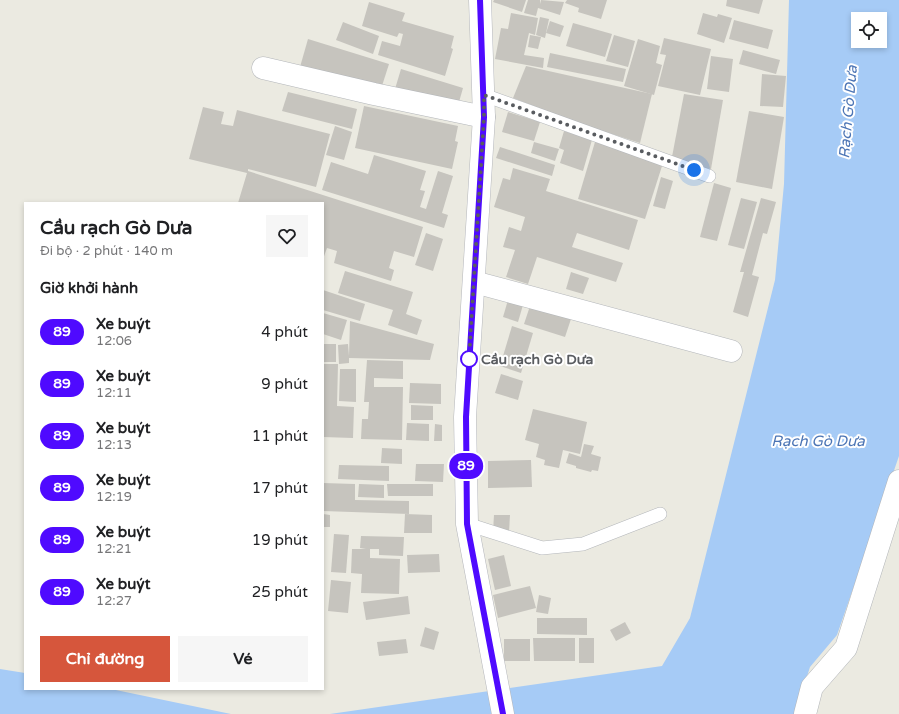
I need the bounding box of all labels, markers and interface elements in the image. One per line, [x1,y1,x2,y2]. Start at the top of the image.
map controls [851,12,887,48]
button: locate [851,12,887,48]
water label: Rạch Gò Dưa [835,64,861,159]
your location [684,160,704,180]
button: heart [266,215,308,257]
text: Cầu rạch Gò Dưa [40,217,192,239]
text: Đi bộ · 2 phút · 140 m [40,243,173,259]
text: Giờ khởi hành [40,279,138,297]
text: Xe buýt [96,315,151,333]
text: 89 [53,323,71,340]
text: 4 phút [261,323,308,341]
text: 12:06 [96,333,132,349]
marker: Cầu rạch Gò Dưa [460,350,478,368]
place label: Cầu rạch Gò Dưa [481,351,593,368]
text: Xe buýt [96,367,151,385]
text: 89 [53,375,71,392]
text: 9 phút [261,375,308,393]
text: 12:11 [96,385,132,401]
text: Xe buýt [96,419,151,437]
text: 89 [53,427,71,444]
text: 11 phút [252,427,308,445]
water label: Rạch Gò Dưa [771,432,865,450]
text: 12:13 [96,437,132,453]
line badge: 89 [448,453,484,479]
text: 89 [457,457,475,474]
text: Xe buýt [96,471,151,489]
text: 89 [53,479,71,496]
text: 17 phút [252,479,308,497]
text: 12:19 [96,489,132,505]
text: Xe buýt [96,523,151,541]
text: 89 [53,531,71,548]
text: 19 phút [252,531,308,549]
text: 12:21 [96,541,132,557]
text: Xe buýt [96,575,151,593]
text: 89 [53,583,71,600]
text: 25 phút [252,583,308,601]
text: 12:27 [96,593,132,609]
button: Chỉ đường [40,636,170,682]
button: Vé [178,636,308,682]

